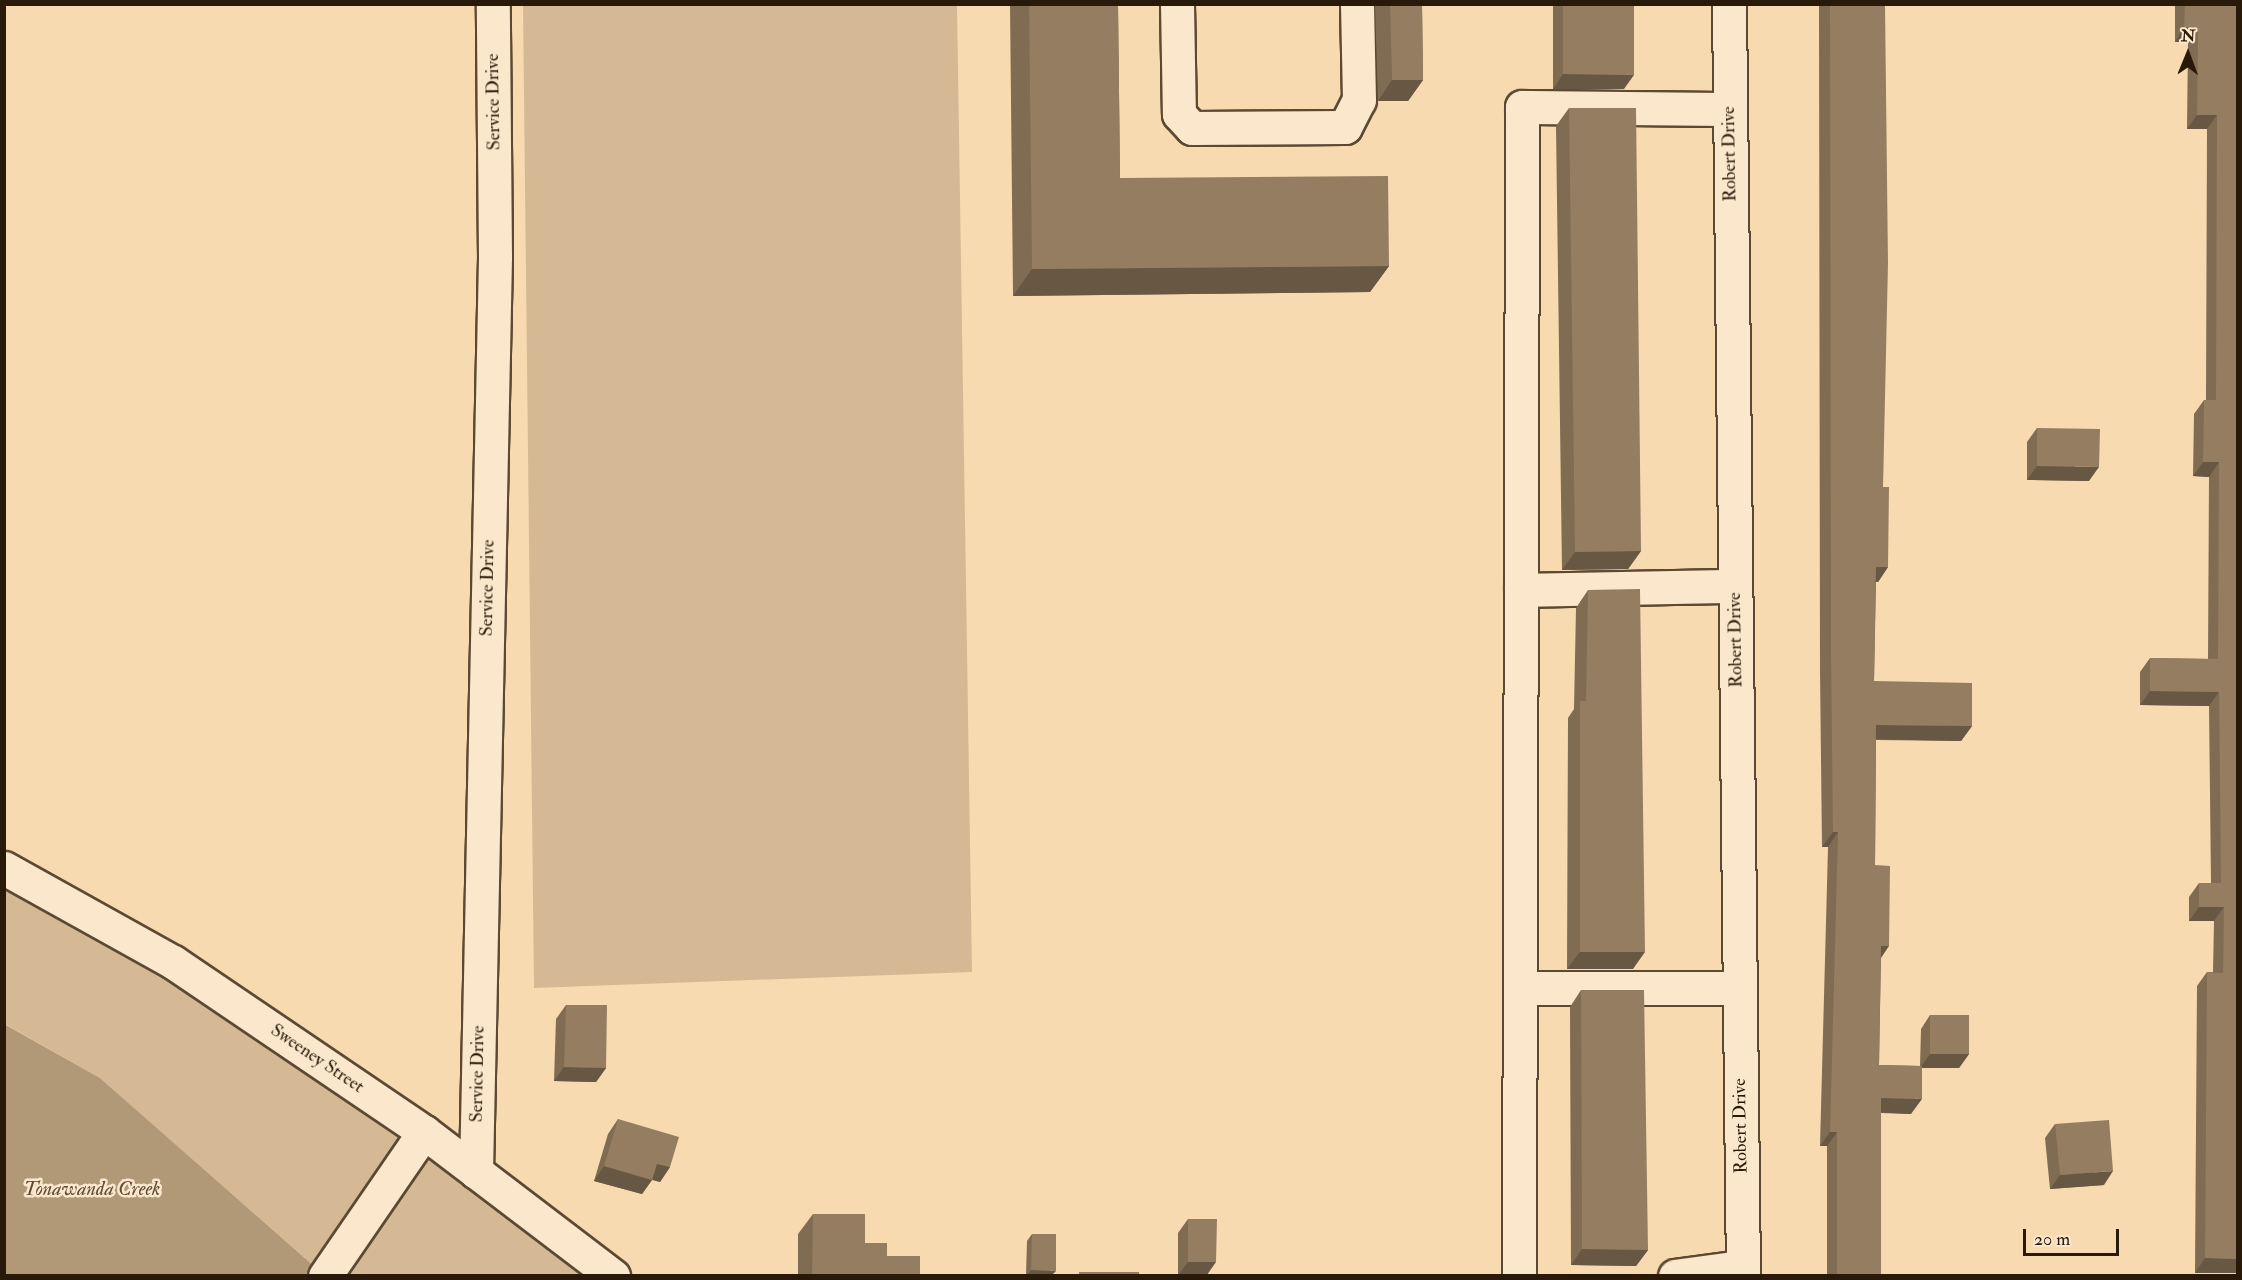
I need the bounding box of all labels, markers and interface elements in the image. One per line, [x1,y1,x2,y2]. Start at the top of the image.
north arrow [2158,24,2218,84]
text: N [2181,26,2196,46]
street label: Service Drive [482,53,506,151]
street label: Robert Drive [1718,106,1742,202]
street label: Service Drive [476,539,500,637]
street label: Robert Drive [1724,592,1748,688]
street label: Sweeney Street [266,1020,368,1098]
street label: Service Drive [466,1025,490,1123]
street label: Robert Drive [1729,1078,1753,1174]
water label: Tonawanda Creek [24,1176,160,1200]
scale bar [2026,1217,2122,1255]
text: 20 m [2034,1228,2070,1251]

